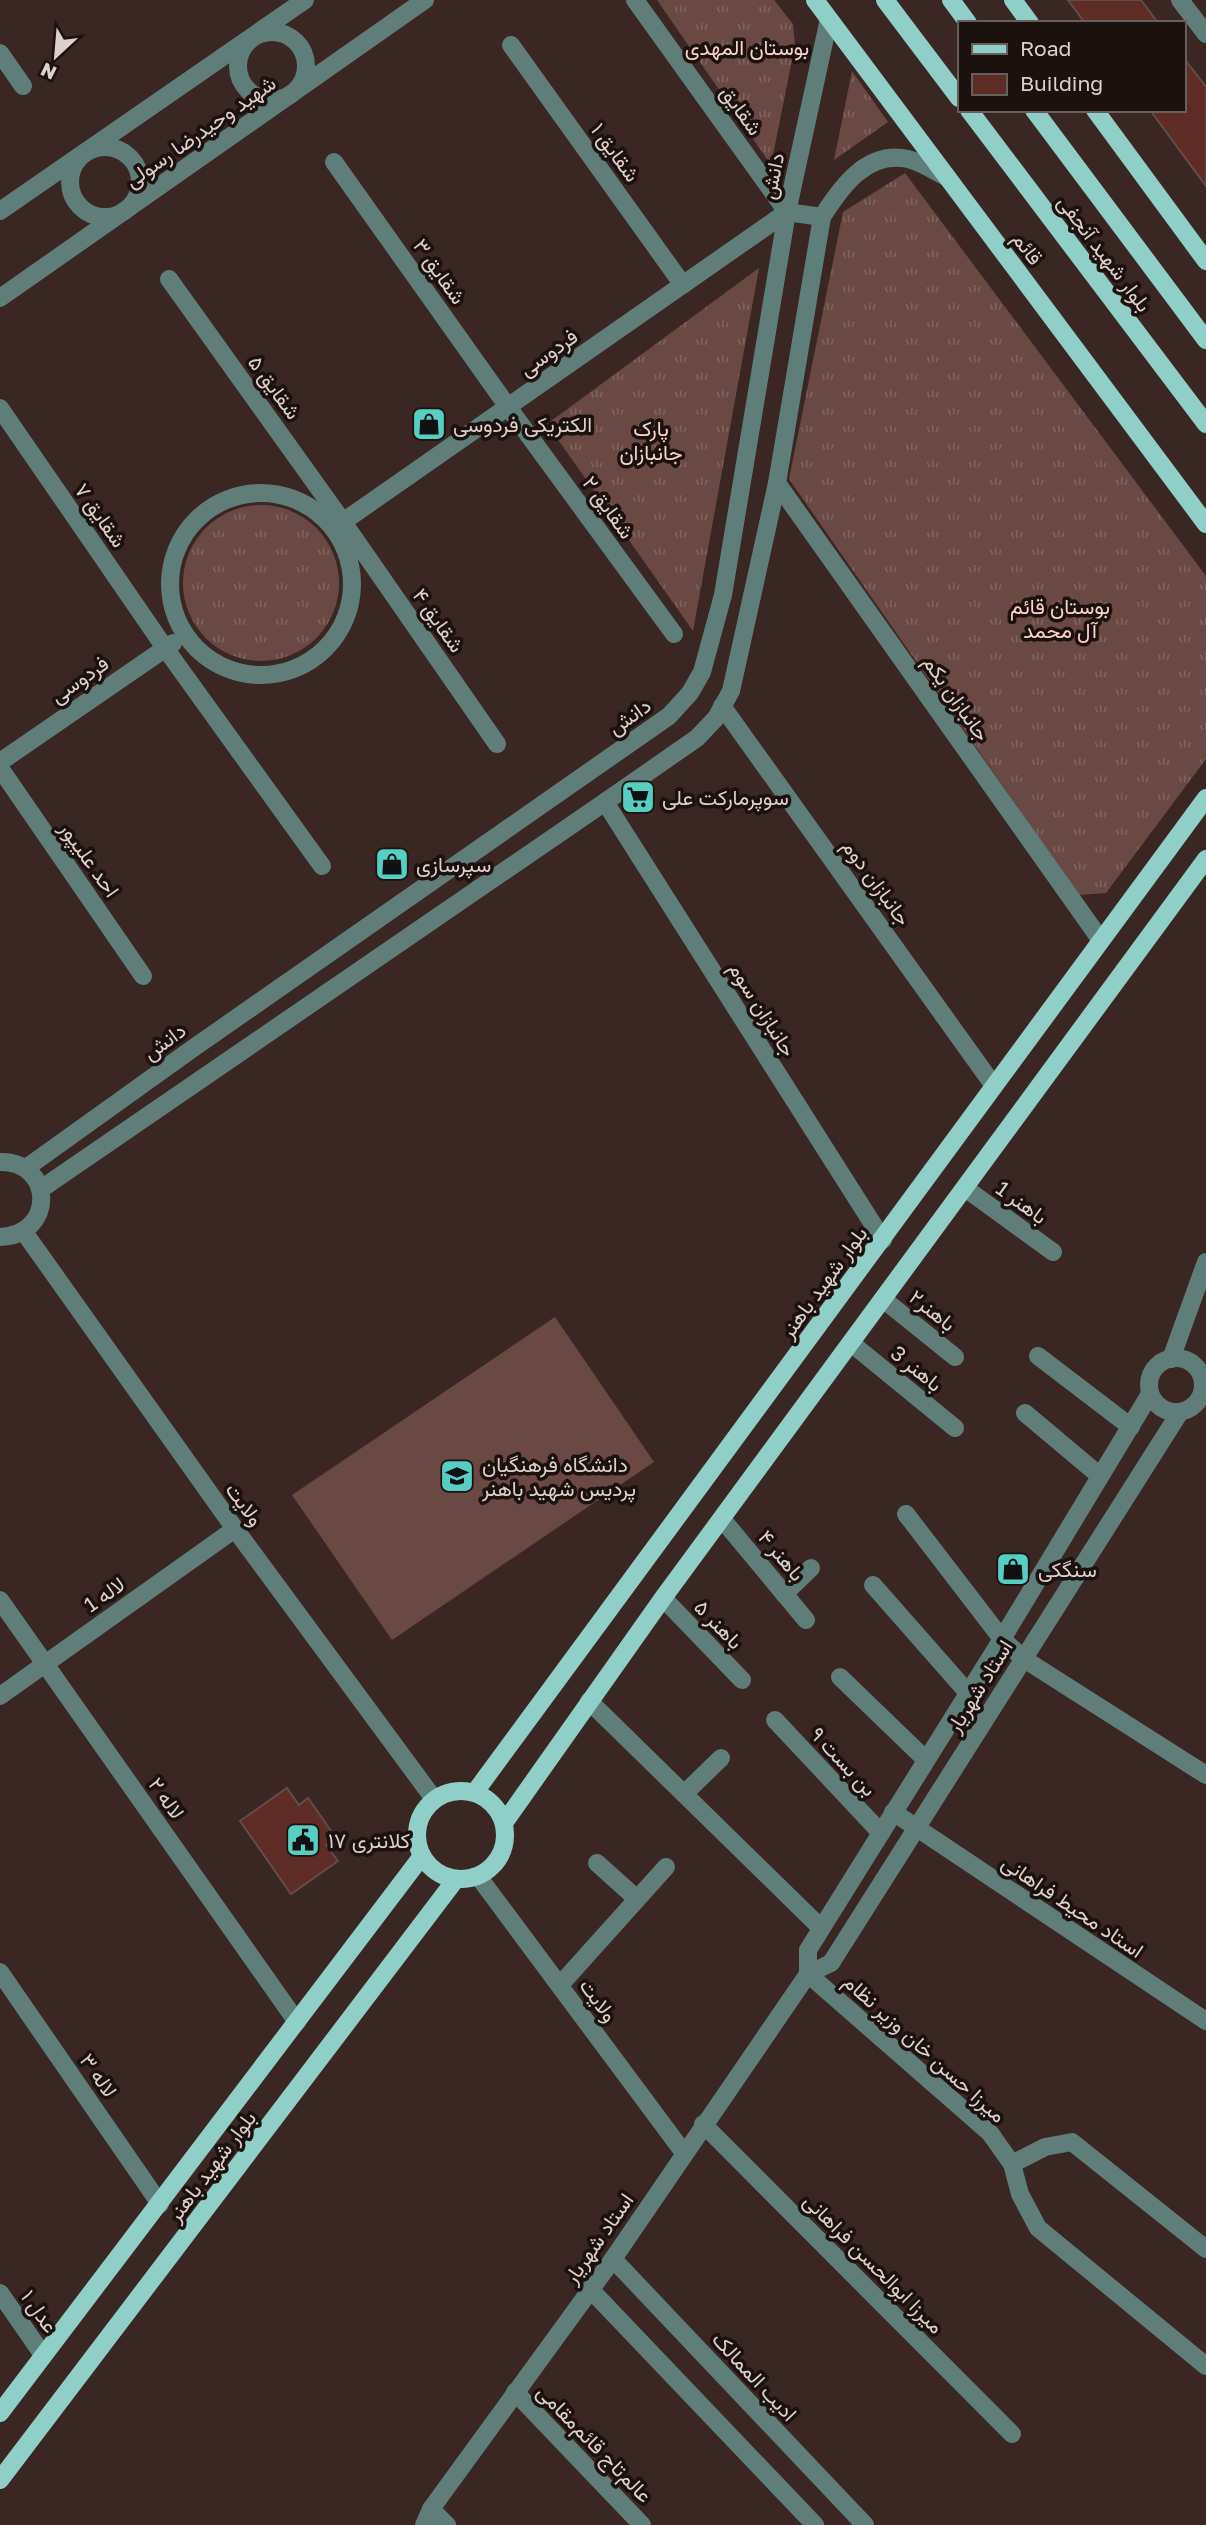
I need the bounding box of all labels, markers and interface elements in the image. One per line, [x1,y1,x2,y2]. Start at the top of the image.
north arrow [21,21,91,91]
legend [958,21,1185,112]
park label: بوستان المهدی [685,34,809,61]
text: Road [1020,35,1071,61]
text: N [37,58,60,85]
street label: شهید وحیدرضا رسولی [120,69,281,194]
text: Building [1020,70,1103,96]
street label: شقایق [715,80,769,140]
street label: شقایق ۱ [586,117,646,187]
street label: دانش [754,150,790,202]
street label: بلوار شهید آنجفی [1052,189,1157,317]
street label: قائم [1006,226,1049,271]
street label: شقایق ۳ [408,233,472,309]
street label: فردوسی [514,323,583,382]
street label: شقایق ۵ [243,350,307,424]
shop icon: الکتریکی فردوسی [410,405,448,443]
place label: الکتریکی فردوسی [453,411,592,438]
park label: پارک جانبازان [619,415,683,466]
street label: شقایق ۲ [577,470,641,544]
street label: شقایق ۷ [69,478,133,552]
street label: شقایق ۴ [408,583,470,657]
park label: بوستان قائم آل محمد [1010,593,1110,643]
street label: فردوسی [45,650,114,709]
street label: جانبازان یکم [916,650,996,747]
street label: دانش [602,692,656,740]
supermarket icon: سوپرمارکت علی [619,778,657,816]
place label: سوپرمارکت علی [662,784,789,812]
street label: احد علیپور [52,815,125,903]
street label: جانبازان دوم [835,834,917,931]
shop icon: سپرسازی [373,845,411,883]
place label: سپرسازی [416,851,491,879]
street label: جانبازان سوم [722,957,802,1062]
street label: دانش [137,1017,191,1065]
street label: باهنر 1 [991,1175,1053,1230]
street label: بلوار شهید باهنر [773,1221,873,1344]
street label: باهنر۲ [904,1283,962,1337]
street label: باهنر 3 [885,1339,948,1397]
place label: دانشگاه فرهنگیان پردیس شهید باهنر [481,1451,636,1503]
school or university icon: دانشگاه فرهنگیان پردیس شهید باهنر [438,1457,476,1495]
street label: ولایت [220,1477,269,1531]
street label: باهنر ۴ [752,1524,811,1586]
shop icon: سنگکی [994,1550,1032,1588]
place label: سنگکی [1038,1556,1097,1582]
street label: لاله 1 [78,1571,130,1617]
street label: باهنر ۵ [688,1594,749,1655]
street label: استاد شهریار [940,1635,1019,1739]
street label: بن بست ۹ [805,1721,883,1801]
street label: لاله ۲ [143,1772,191,1824]
public building icon: کلانتری ۱۷ [284,1821,322,1859]
place label: کلانتری ۱۷ [328,1827,410,1854]
street label: استاد محیط فراهانی [997,1849,1149,1964]
street label: میرزا حسن خان وزیر نظام [837,1968,1012,2129]
street label: ولایت [574,1973,623,2027]
street label: لاله ۳ [75,2048,123,2102]
street label: بلوار شهید باهنر [160,2105,262,2228]
street label: میرزا ابوالحسن فراهانی [798,2187,950,2339]
street label: استاد شهریار [557,2188,639,2290]
street label: عدل ۱ [16,2284,64,2338]
street label: ادیب الممالک [707,2326,803,2426]
street label: عالم‌تاج قائم‌مقامی [530,2378,658,2509]

